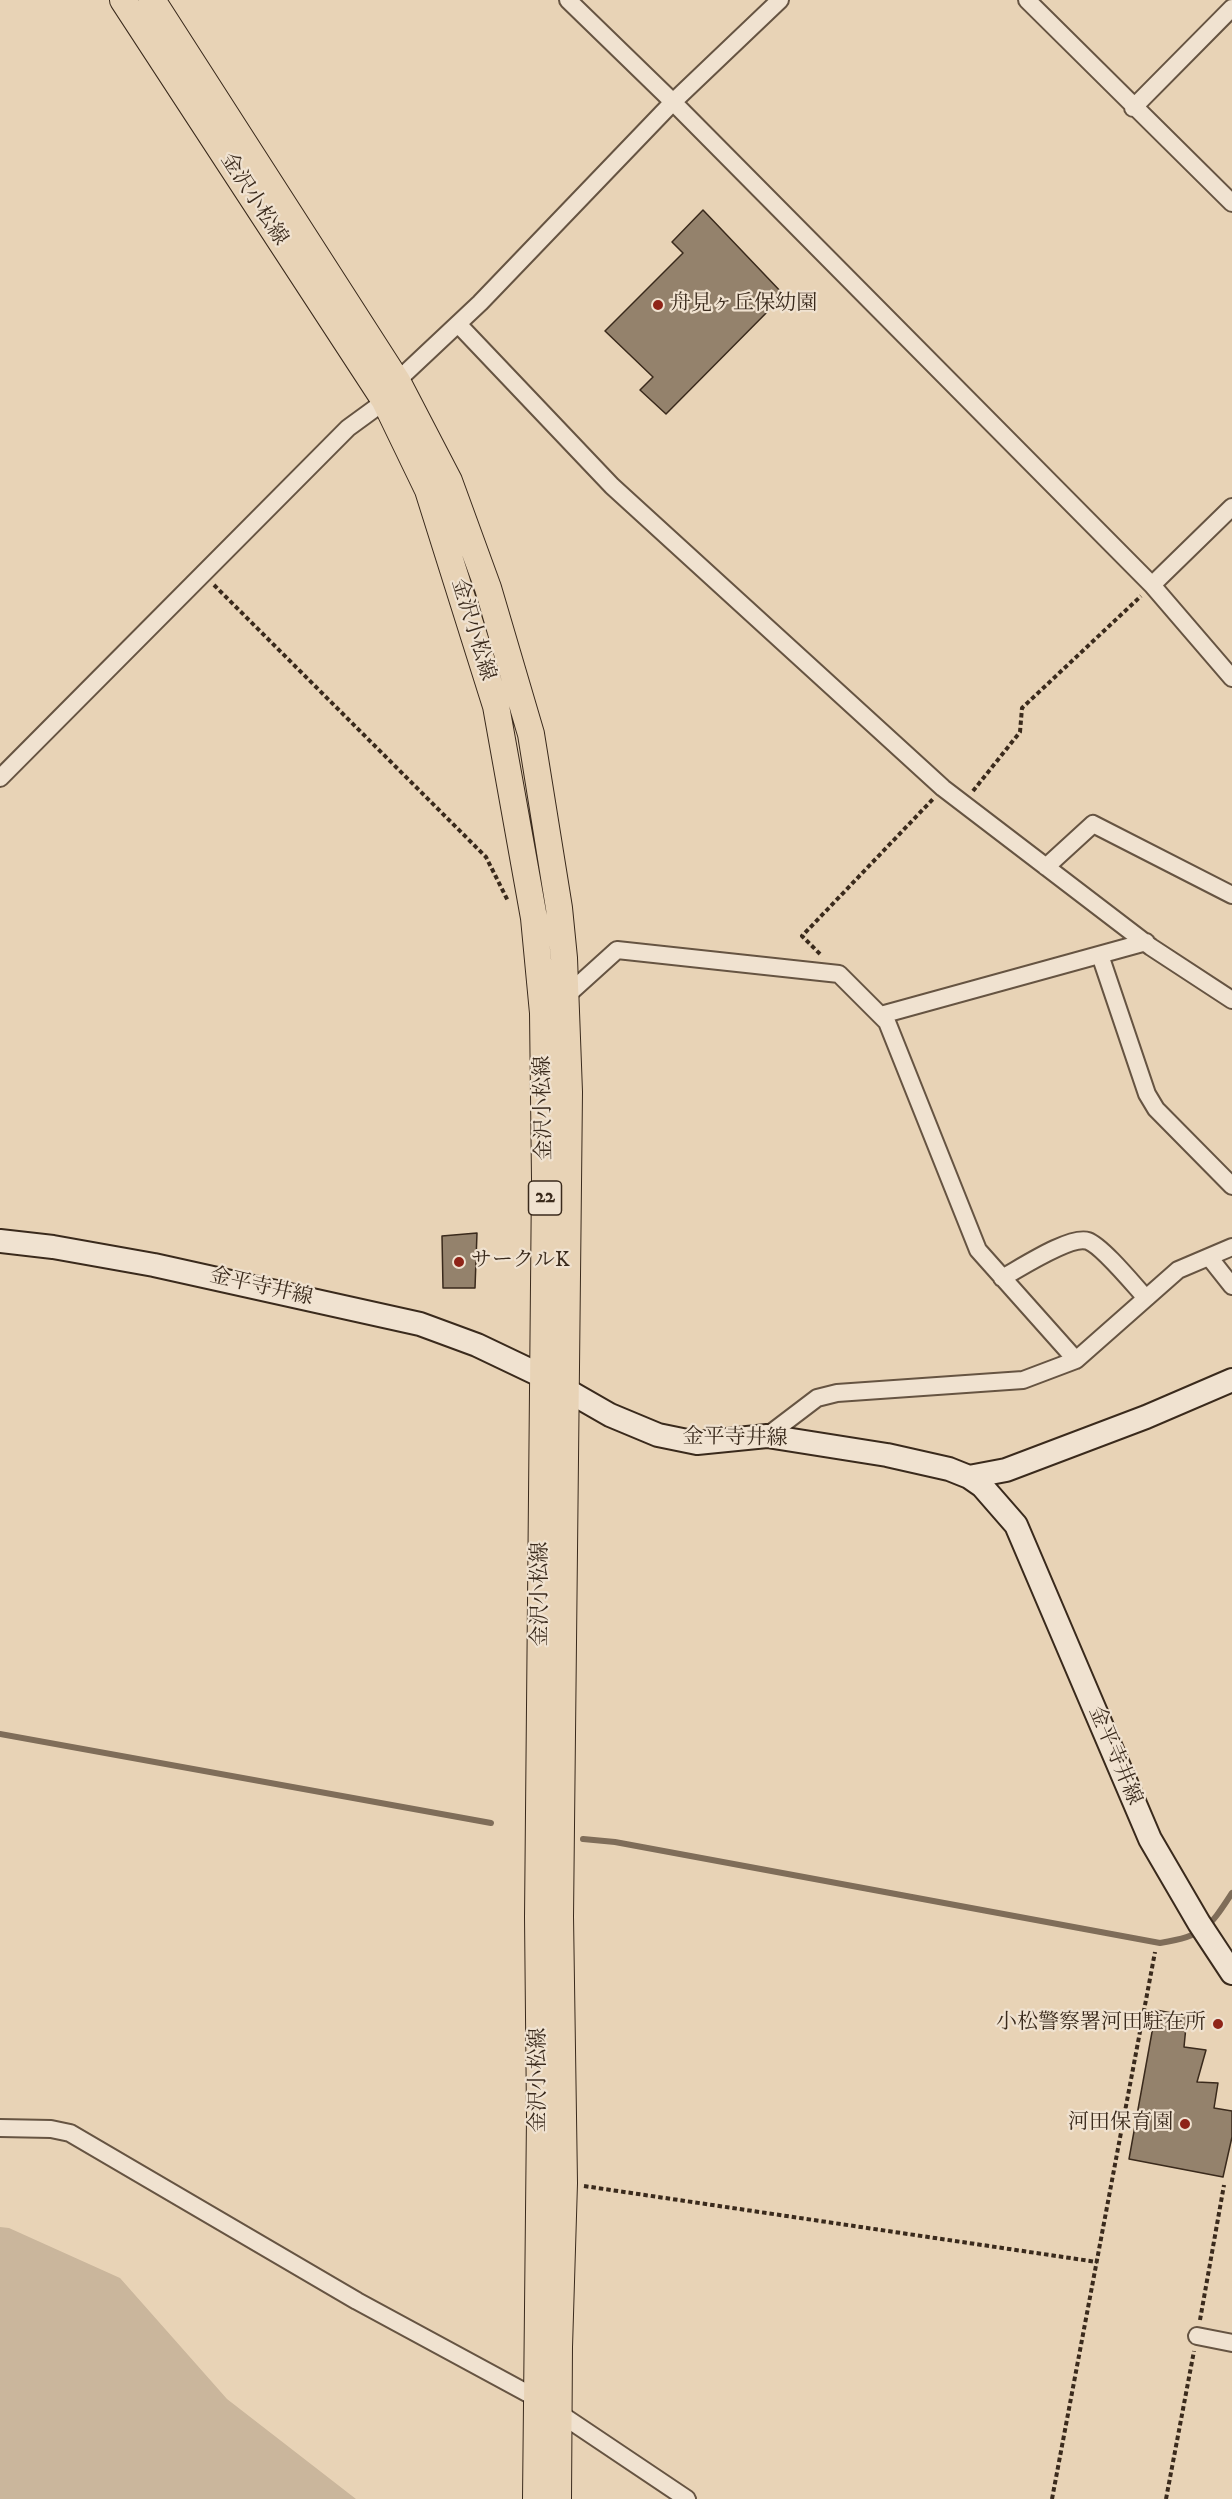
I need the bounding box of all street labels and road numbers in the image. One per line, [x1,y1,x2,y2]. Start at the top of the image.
street label: 金沢小松線 [214,149,292,251]
street label: 金沢小松線 [445,576,499,684]
street label: 金沢小松線 [531,1055,559,1161]
road number: 22 [528,1181,562,1215]
street label: 金平寺井線 [207,1264,315,1312]
street label: 金平寺井線 [682,1425,788,1453]
street label: 金沢小松線 [529,1542,555,1646]
street label: 金平寺井線 [1082,1703,1146,1809]
street label: 金沢小松線 [527,2028,553,2132]

